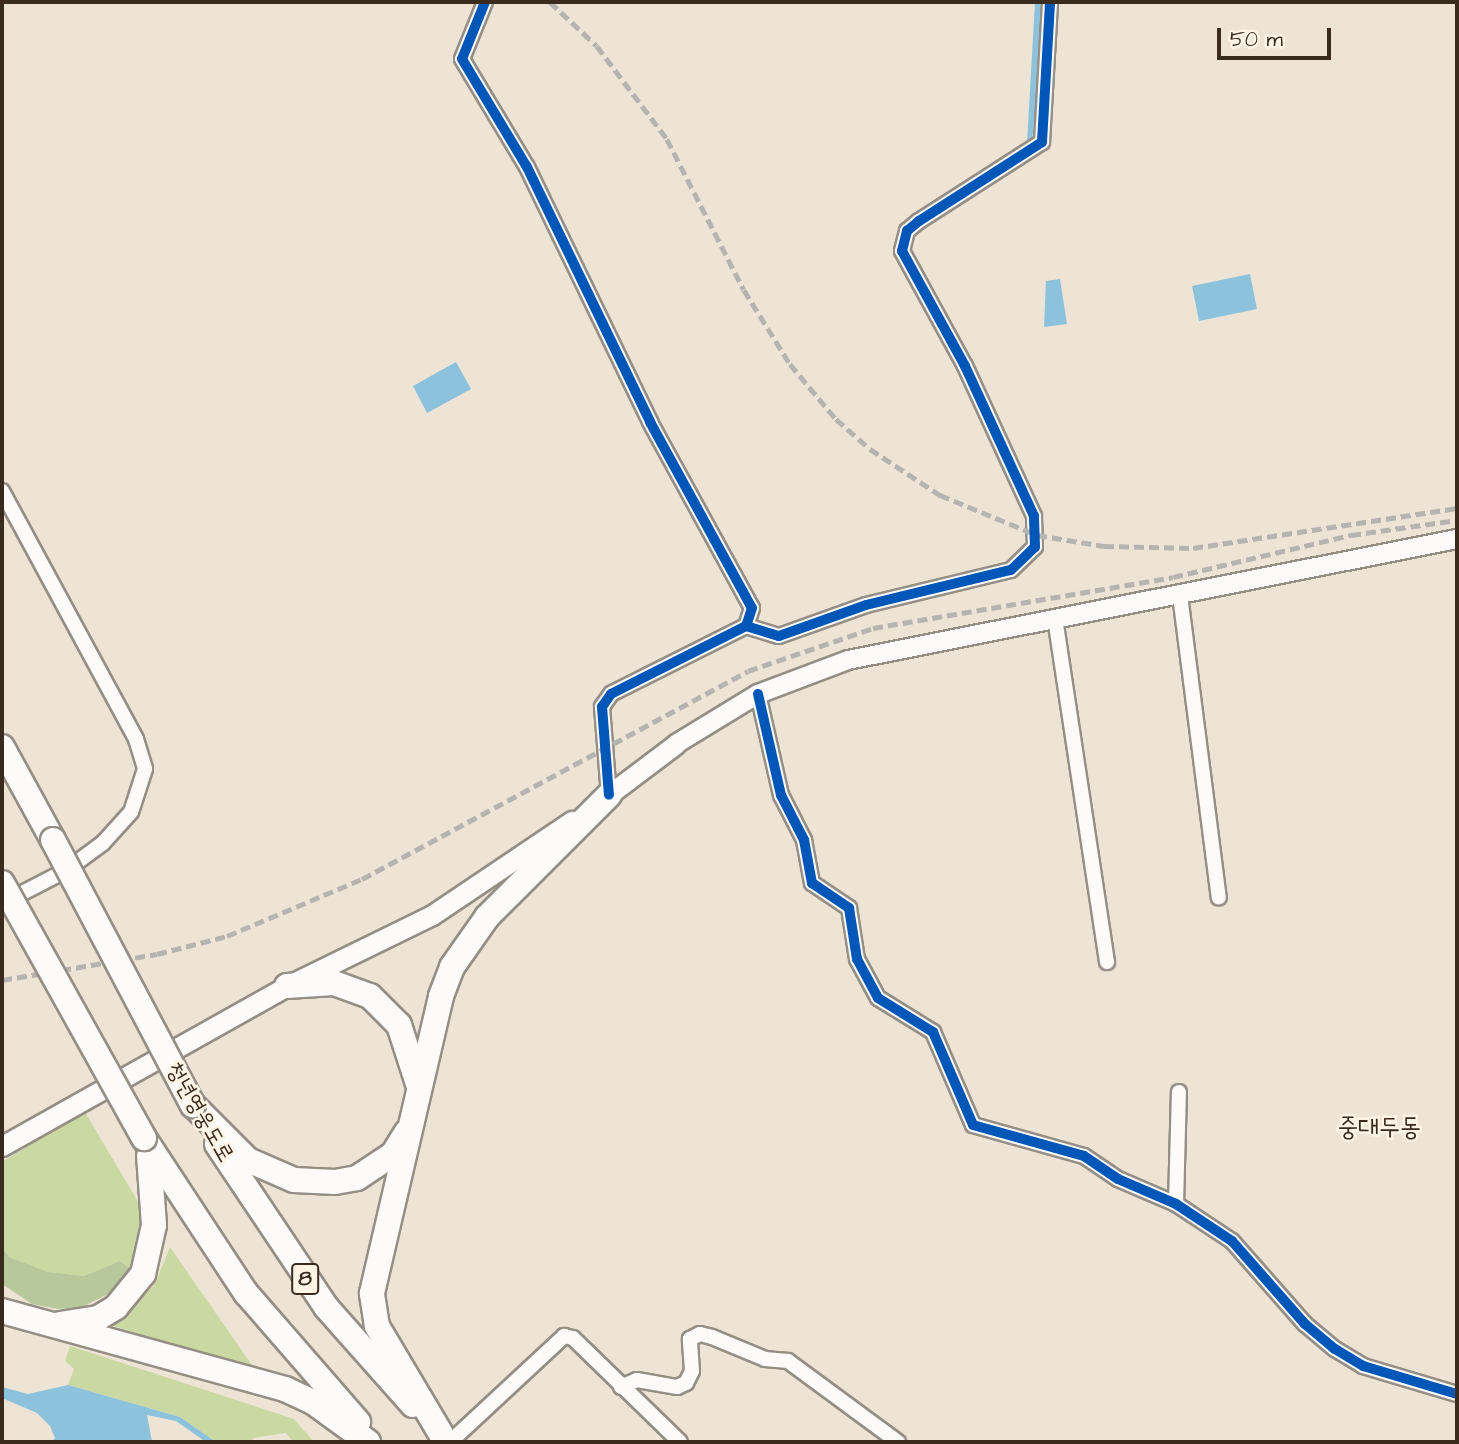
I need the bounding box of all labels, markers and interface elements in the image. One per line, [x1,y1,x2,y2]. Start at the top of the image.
scale bar [1221,14,1335,58]
text: 50 m [1230,25,1283,54]
street label: 청년영웅도로 [160,1057,240,1167]
district label: 중대두동 [1337,1112,1421,1144]
road number: 8 [291,1262,319,1296]

